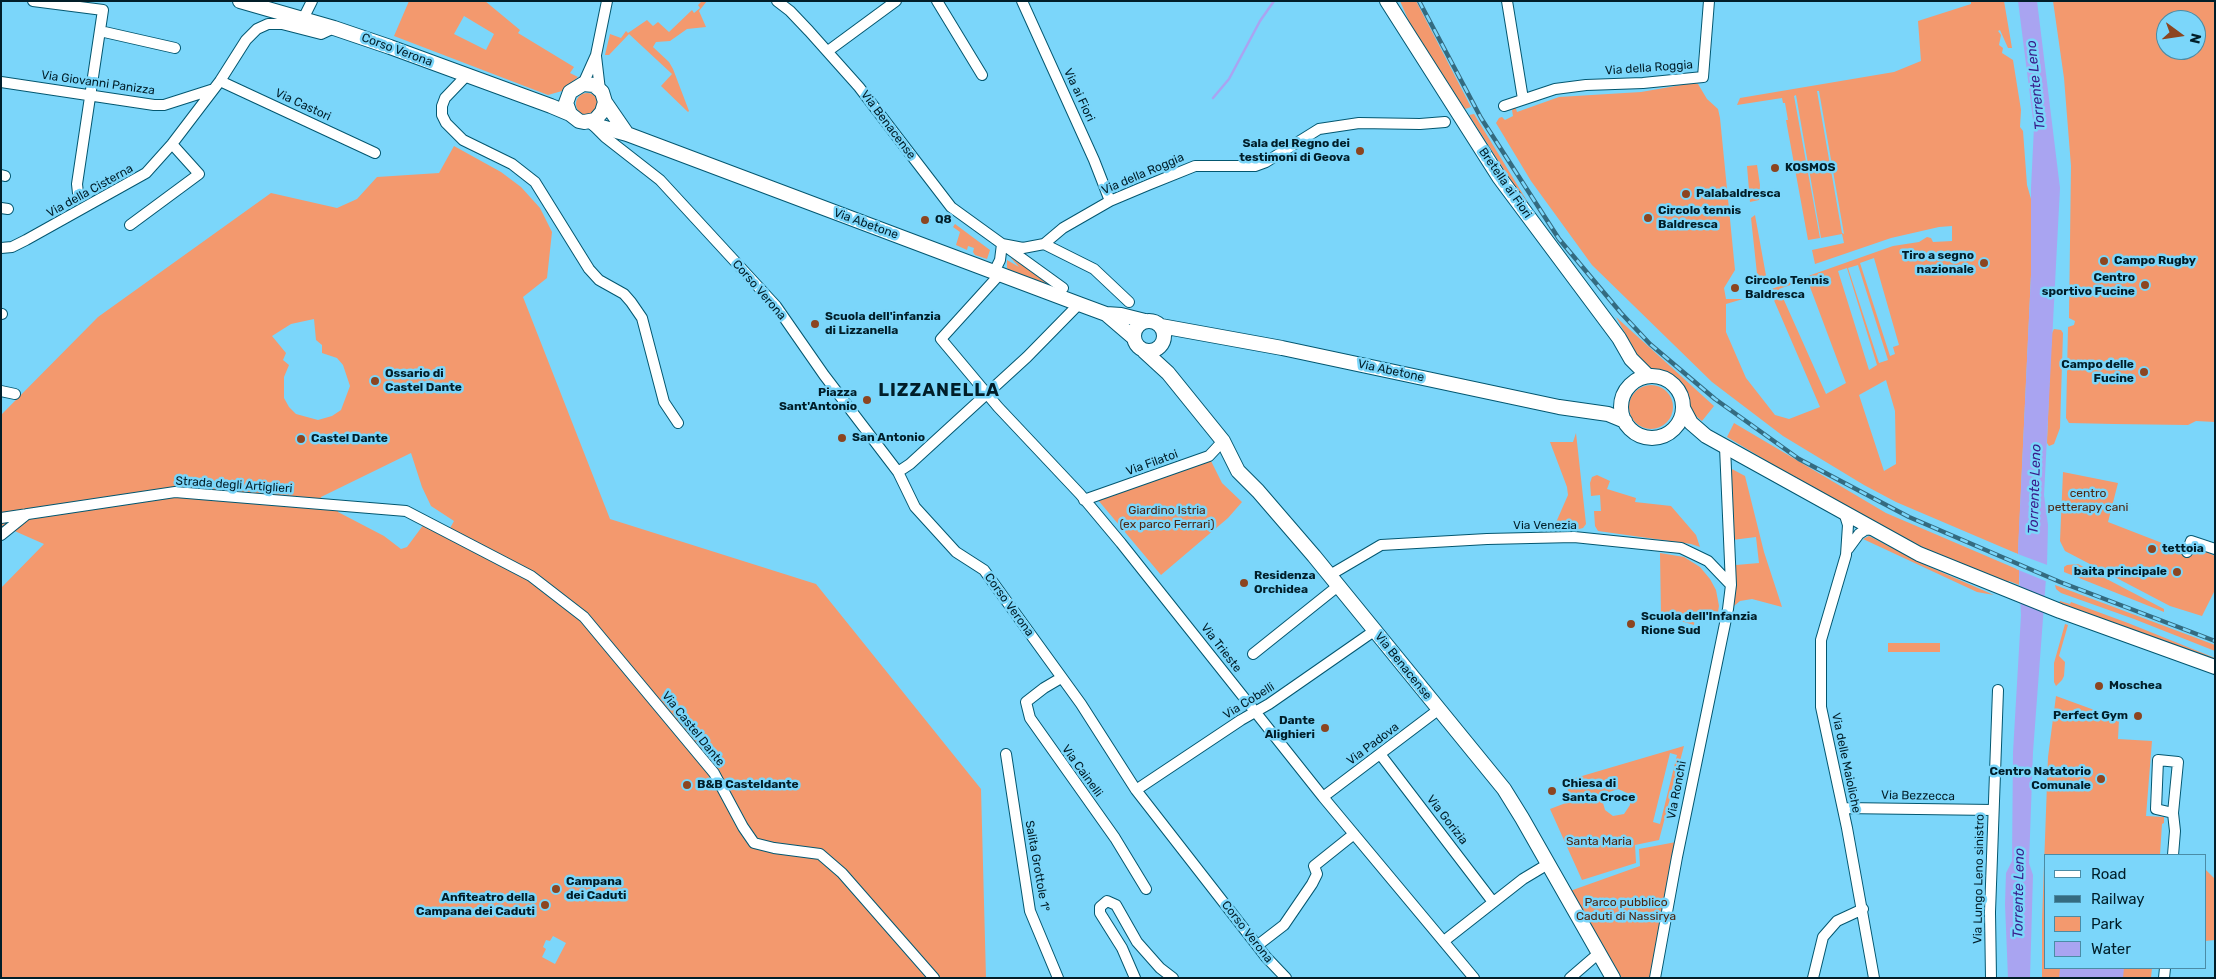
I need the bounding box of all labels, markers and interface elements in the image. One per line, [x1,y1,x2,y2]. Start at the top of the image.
north arrow [2156,10,2206,60]
street label: Corso Verona [360,30,434,70]
text: N [2186,32,2205,45]
water label: Torrente Leno [2023,39,2049,131]
street label: Via della Roggia [1605,58,1693,78]
street label: Via ai Fiori [1060,66,1098,124]
street label: Via Giovanni Panizza [40,68,156,98]
street label: Via Castori [273,86,333,124]
street label: Via Benacense [857,88,919,162]
place label: Sala del Regno dei testimoni di Geova [1239,137,1350,165]
marker: Sala del Regno dei testimoni di Geova [1354,145,1366,157]
street label: Bretella ai Fiori [1475,145,1535,221]
street label: Via della Roggia [1100,150,1186,198]
street label: Via della Cisterna [44,161,136,221]
place label: KOSMOS [1785,161,1835,175]
marker: KOSMOS [1769,162,1781,174]
place label: Palabaldresca [1696,187,1781,201]
marker: Palabaldresca [1680,188,1692,200]
place label: Circolo tennis Baldresca [1658,204,1741,232]
street label: Via Abetone [832,206,900,242]
marker: Circolo tennis Baldresca [1642,212,1654,224]
place label: Q8 [935,213,952,227]
marker: Q8 [919,214,931,226]
place label: Tiro a segno nazionale [1902,249,1974,277]
place label: Campo Rugby [2114,254,2196,268]
marker: Campo Rugby [2098,255,2110,267]
street label: Corso Verona [729,257,789,323]
marker: Tiro a segno nazionale [1978,257,1990,269]
place label: Centro sportivo Fucine [2042,271,2135,299]
place label: Circolo Tennis Baldresca [1745,274,1829,302]
marker: Centro sportivo Fucine [2139,279,2151,291]
marker: Circolo Tennis Baldresca [1729,282,1741,294]
place label: Scuola dell'infanzia di Lizzanella [825,310,941,338]
marker: Scuola dell'infanzia di Lizzanella [809,318,821,330]
street label: Via Abetone [1356,357,1426,385]
place label: Campo delle Fucine [2061,358,2134,386]
marker: Campo delle Fucine [2138,366,2150,378]
place label: Ossario di Castel Dante [385,367,462,395]
marker: Ossario di Castel Dante [369,375,381,387]
district label: LIZZANELLA [877,380,1001,402]
place label: Piazza Sant'Antonio [779,386,857,414]
marker: Piazza Sant'Antonio [861,394,873,406]
place label: San Antonio [852,431,925,445]
place label: Castel Dante [311,432,388,446]
marker: San Antonio [836,432,848,444]
marker: Castel Dante [295,433,307,445]
water label: Torrente Leno [2025,444,2045,534]
street label: Via Filatoi [1124,447,1180,479]
street label: Strada degli Artiglieri [175,474,293,496]
park label: centro petterapy cani [2048,487,2128,515]
park label: Giardino Istria (ex parco Ferrari) [1120,504,1214,532]
street label: Via Venezia [1513,519,1577,533]
place label: tettoia [2162,542,2204,556]
marker: tettoia [2146,543,2158,555]
place label: baita principale [2074,565,2167,579]
marker: baita principale [2171,566,2183,578]
place label: Residenza Orchidea [1254,569,1316,597]
street label: Corso Verona [981,571,1037,639]
marker: Residenza Orchidea [1238,577,1250,589]
place label: Scuola dell'Infanzia Rione Sud [1641,610,1757,638]
marker: Scuola dell'Infanzia Rione Sud [1625,618,1637,630]
street label: Via Trieste [1197,621,1245,675]
street label: Via Benacense [1371,629,1435,703]
place label: Moschea [2109,679,2162,693]
street label: Via Cobelli [1221,680,1277,722]
marker: Moschea [2093,680,2105,692]
street label: Via Castel Dante [659,689,727,769]
place label: Perfect Gym [2053,709,2128,723]
marker: Perfect Gym [2132,710,2144,722]
street label: Via delle Maioliche [1828,712,1864,814]
place label: Dante Alighieri [1265,714,1315,742]
street label: Via Padova [1344,720,1402,768]
marker: Dante Alighieri [1319,722,1331,734]
street label: Via Cainelli [1058,742,1106,800]
street label: Via Ronchi [1664,760,1690,820]
place label: Centro Natatorio Comunale [1989,765,2091,793]
marker: Centro Natatorio Comunale [2095,773,2107,785]
place label: Chiesa di Santa Croce [1562,777,1635,805]
place label: B&B Casteldante [697,778,799,792]
marker: B&B Casteldante [681,779,693,791]
marker: Chiesa di Santa Croce [1546,785,1558,797]
street label: Via Bezzecca [1881,788,1955,804]
street label: Via Gorizia [1423,793,1471,847]
street label: Via Lungo Leno sinistro [1971,814,1987,944]
street label: Salita Grottole 1° [1022,819,1052,913]
park label: Santa Maria [1566,835,1632,849]
water label: Torrente Leno [2010,848,2028,938]
legend [2044,854,2206,969]
text: Road [2091,865,2127,883]
place label: Campana dei Caduti [566,875,626,903]
marker: Campana dei Caduti [550,883,562,895]
text: Railway [2091,890,2145,908]
place label: Anfiteatro della Campana dei Caduti [416,891,535,919]
park label: Parco pubblico Caduti di Nassirya [1576,896,1676,924]
street label: Corso Verona [1218,898,1276,966]
marker: Anfiteatro della Campana dei Caduti [539,899,551,911]
text: Park [2091,915,2122,933]
text: Water [2091,940,2131,958]

